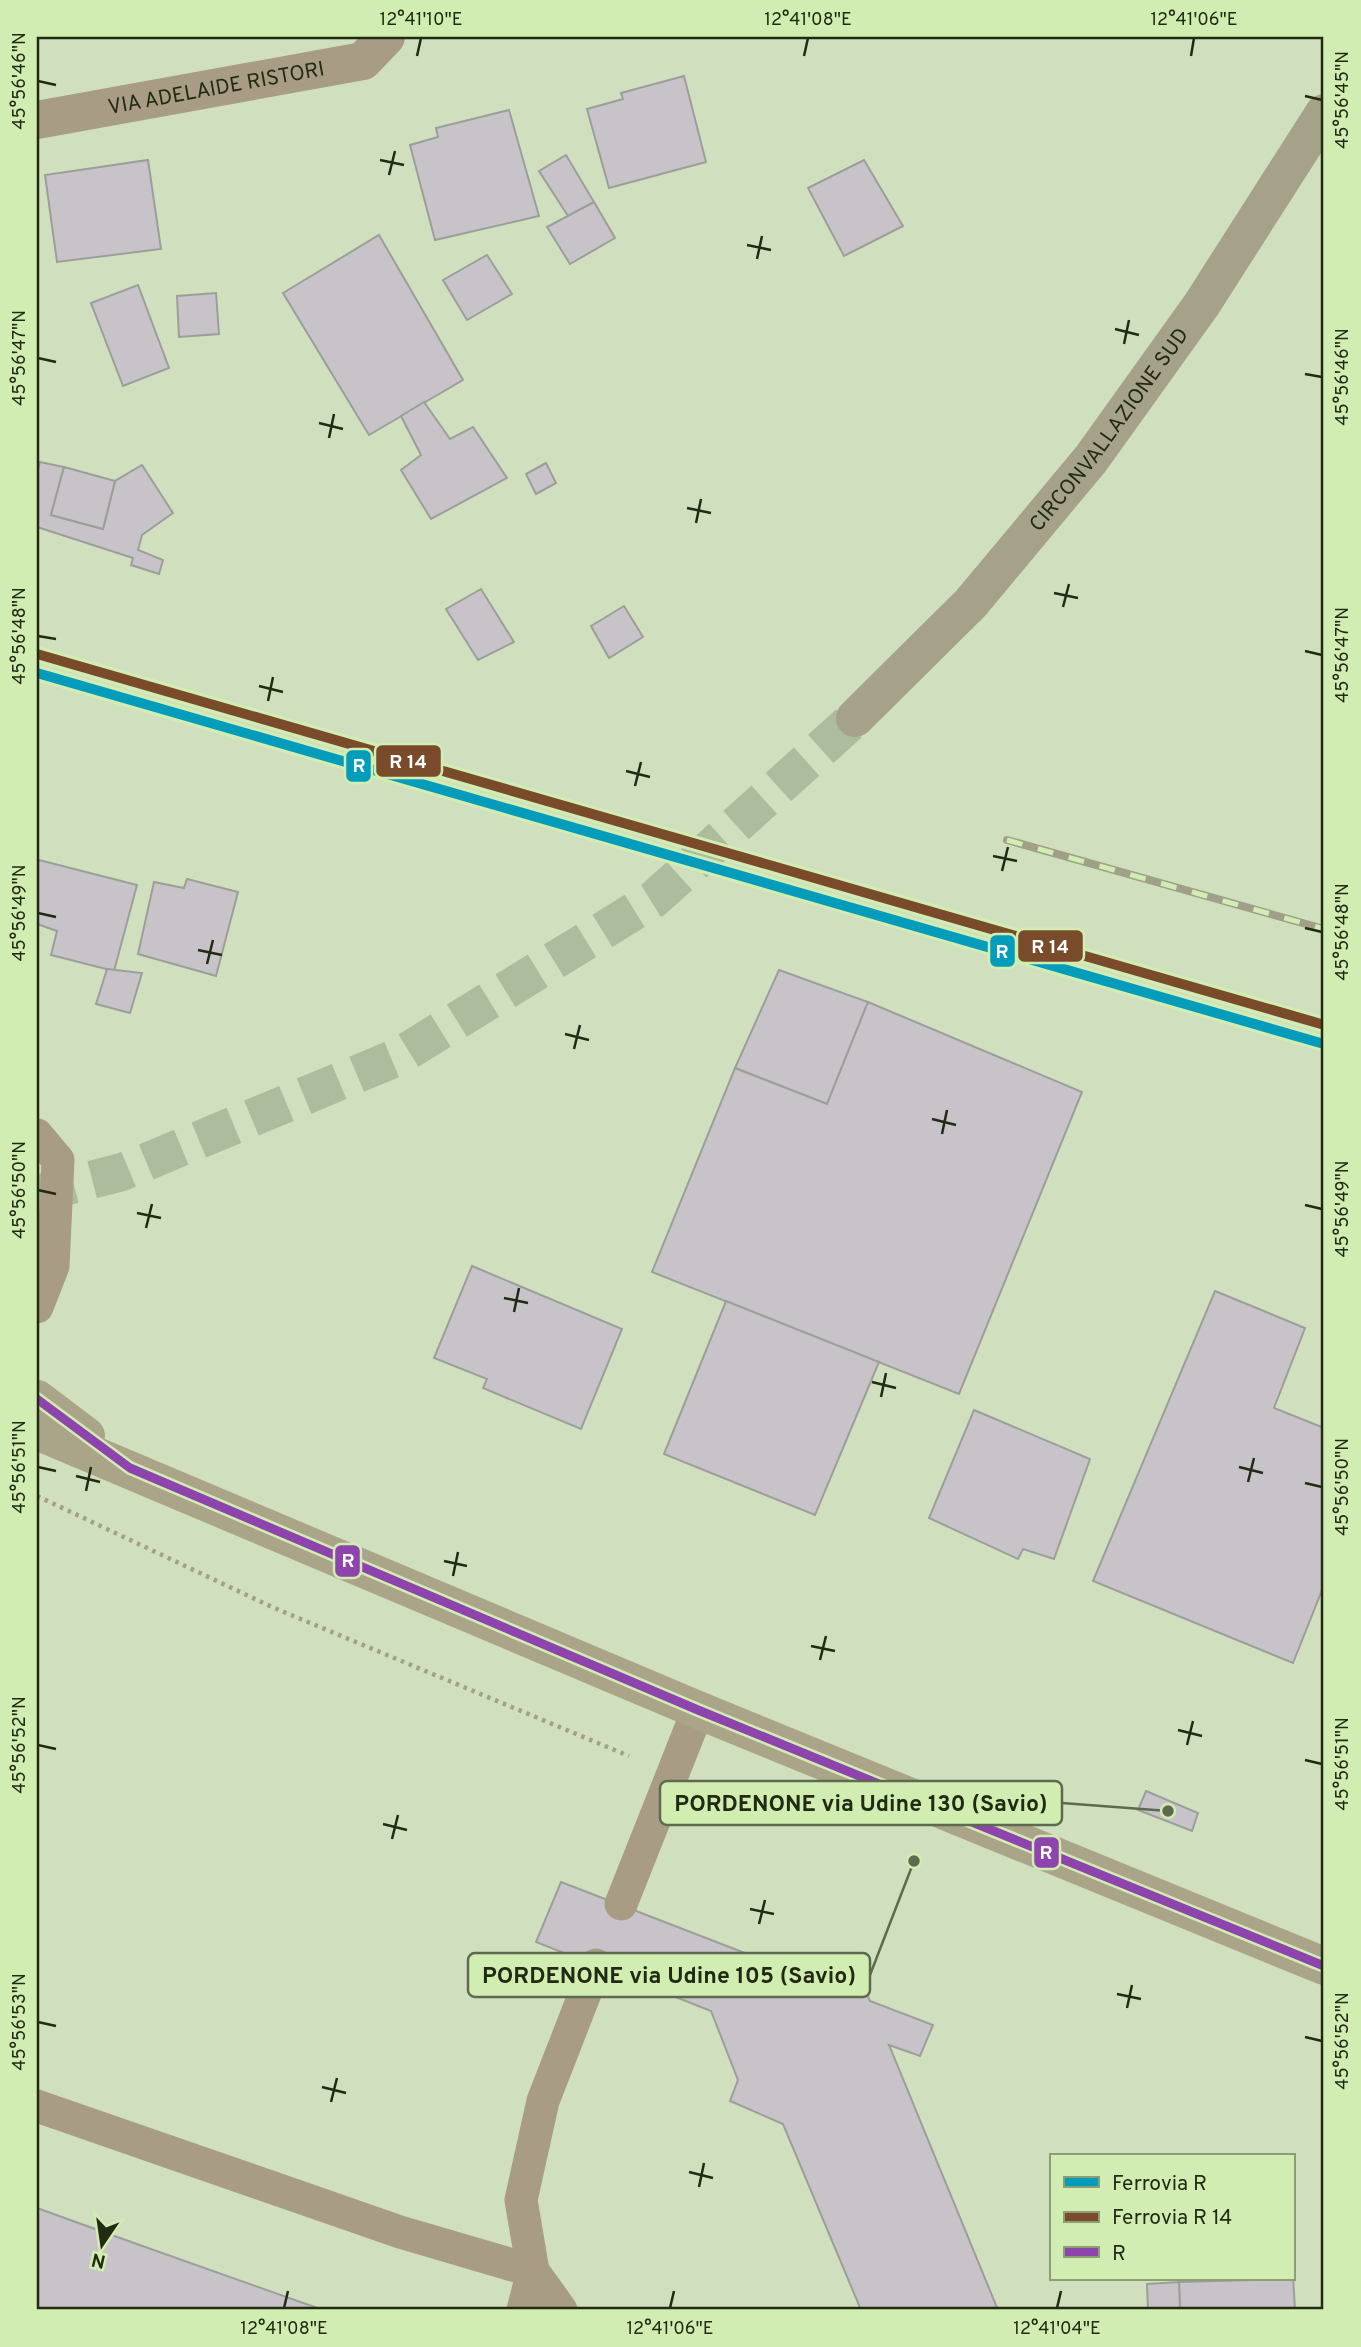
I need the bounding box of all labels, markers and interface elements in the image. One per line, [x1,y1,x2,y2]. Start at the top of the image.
text: 12°41'10"E [379,9,463,32]
text: 12°41'08"E [764,9,852,32]
text: 12°41'06"E [1150,9,1238,32]
text: 45°56'46"N [9,32,32,130]
text: 45°56'45"N [1332,51,1355,149]
street label: VIA ADELAIDE RISTORI [106,56,327,122]
text: 45°56'47"N [9,310,32,406]
street label: CIRCONVALLAZIONE SUD [1024,323,1195,538]
text: 45°56'46"N [1332,328,1355,426]
text: 45°56'48"N [9,587,32,685]
text: 45°56'47"N [1332,607,1355,703]
line badge: R 14 [375,744,442,778]
line badge: R [345,749,372,783]
text: R 14 [389,751,427,775]
text: R [352,755,366,779]
text: 45°56'49"N [9,864,32,962]
text: 45°56'48"N [1332,883,1355,981]
line badge: R 14 [1017,929,1084,963]
line badge: R [989,934,1016,968]
text: R 14 [1031,936,1069,960]
text: R [995,941,1009,965]
text: 45°56'50"N [9,1141,32,1239]
text: 45°56'49"N [1332,1160,1355,1258]
text: 45°56'51"N [9,1420,32,1514]
text: 45°56'50"N [1332,1438,1355,1536]
line badge: R [334,1544,361,1578]
text: R [341,1550,355,1574]
text: 45°56'52"N [9,1696,32,1794]
text: 45°56'51"N [1332,1717,1355,1811]
callout: PORDENONE via Udine 130 (Savio) [660,1781,1062,1825]
text: PORDENONE via Udine 130 (Savio) [674,1791,1048,1820]
line badge: R [1033,1836,1060,1869]
text: R [1039,1842,1053,1866]
callout: PORDENONE via Udine 105 (Savio) [468,1953,870,1997]
text: PORDENONE via Udine 105 (Savio) [482,1963,856,1992]
text: 45°56'53"N [9,1973,32,2071]
text: 45°56'52"N [1332,1992,1355,2090]
legend [1050,2154,1294,2280]
text: Ferrovia R [1112,2171,1207,2198]
text: Ferrovia R 14 [1112,2205,1232,2232]
north arrow [66,2210,136,2280]
text: R [1112,2241,1126,2268]
text: N [89,2246,108,2273]
text: 12°41'08"E [240,2318,328,2341]
text: 12°41'06"E [626,2318,714,2341]
text: 12°41'04"E [1013,2318,1101,2341]

